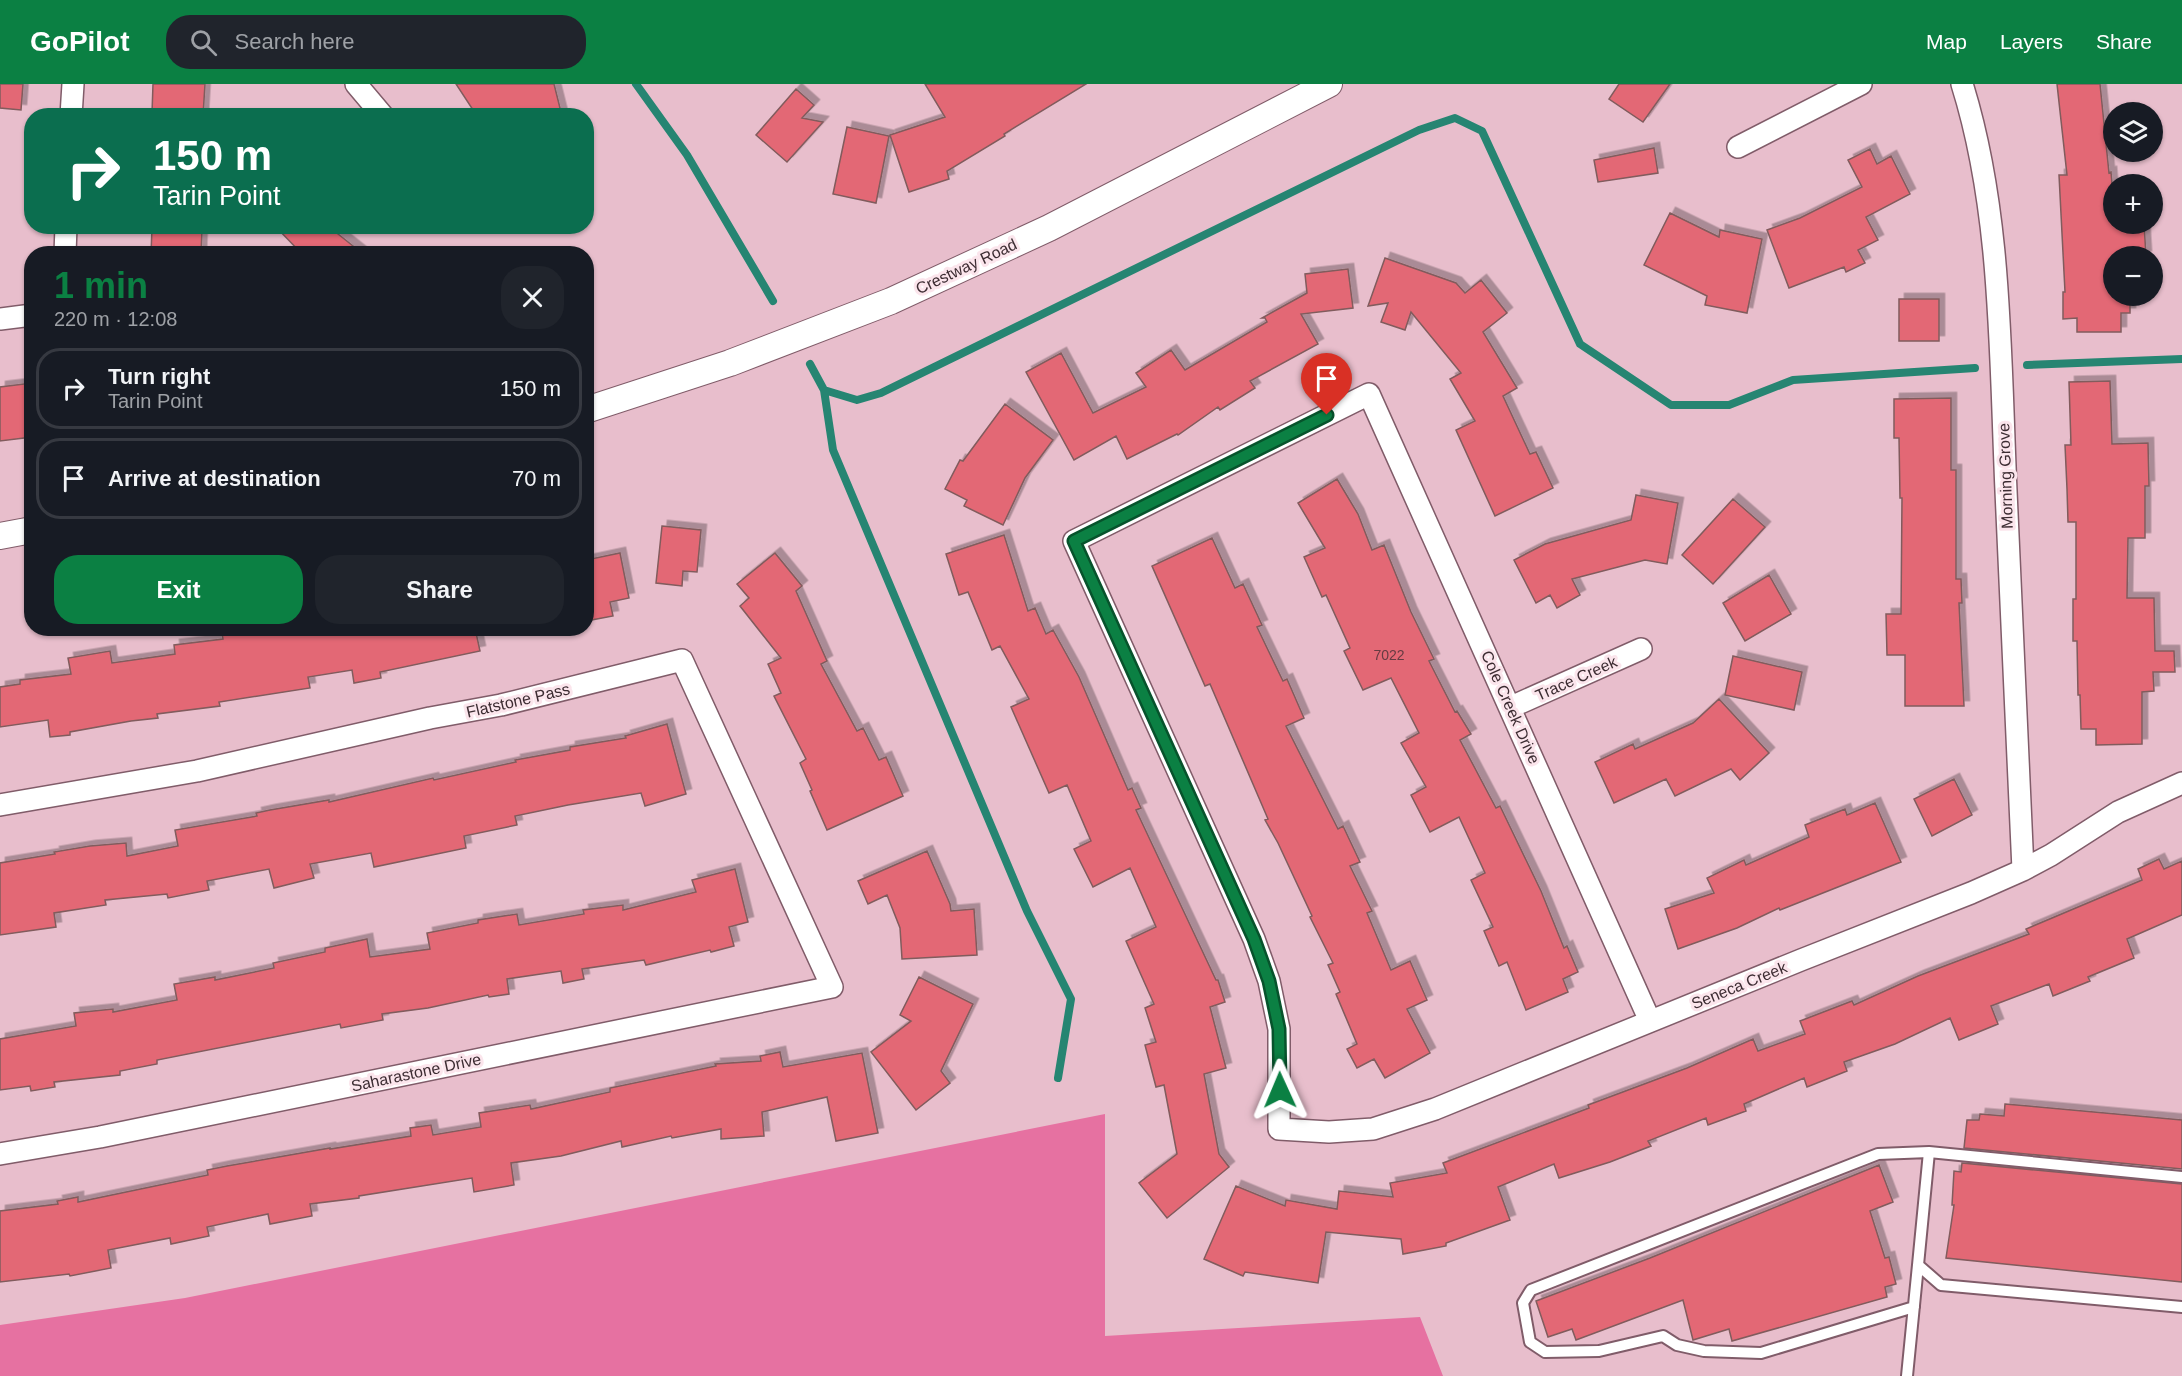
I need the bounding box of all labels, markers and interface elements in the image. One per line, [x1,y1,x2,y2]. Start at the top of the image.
search box [166,15,586,69]
text: GoPilot [30,26,130,57]
icon: search [187,26,220,59]
text: Search here [235,29,354,54]
text: Map [1926,30,1967,53]
text: Layers [2000,30,2063,53]
text: Share [2096,30,2152,53]
map controls [2103,102,2163,306]
button: layers [2103,102,2163,162]
icon: right [54,132,132,210]
text: 150 m [153,132,272,179]
button: + [2103,174,2163,234]
text: Tarin Point [153,181,281,211]
street label: Crestway Road [913,236,1019,297]
button: − [2103,246,2163,306]
text: 1 min [54,265,148,306]
button: close [501,266,564,329]
text: 220 m · 12:08 [54,308,177,330]
pin [1301,353,1352,415]
icon: arrive [1310,362,1343,395]
text: Turn right [108,364,210,389]
icon: right [57,372,90,405]
text: 150 m [500,376,561,401]
text: Tarin Point [108,390,203,412]
street label: Morning Grove [1995,423,2016,529]
icon: arrive [57,462,90,495]
text: Arrive at destination [108,466,321,491]
text: 70 m [512,466,561,491]
button: Exit [54,555,303,624]
button: Share [315,555,564,624]
house number: 7022 [1373,647,1405,663]
street label: Cole Creek Drive [1478,648,1543,766]
street label: Trace Creek [1533,653,1621,704]
street label: Flatstone Pass [465,680,572,721]
street label: Seneca Creek [1689,958,1790,1012]
street label: Saharastone Drive [350,1050,483,1095]
position arrow [1248,1058,1312,1122]

